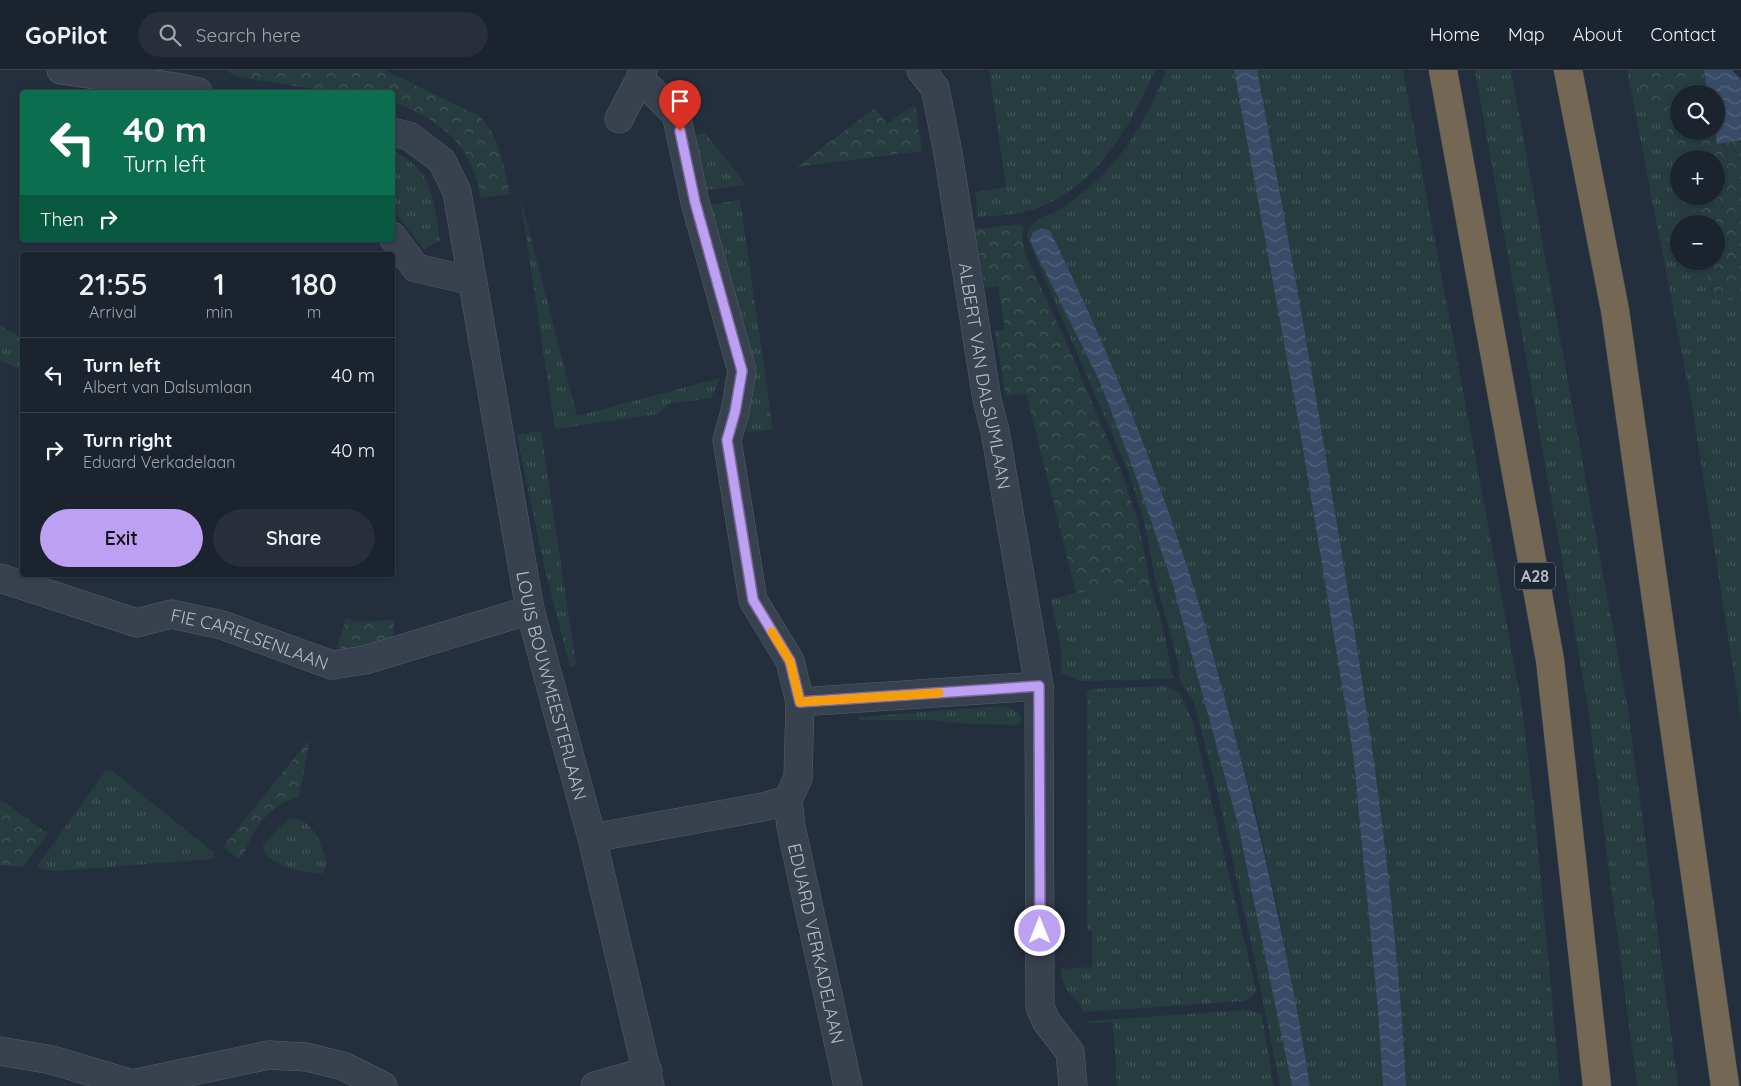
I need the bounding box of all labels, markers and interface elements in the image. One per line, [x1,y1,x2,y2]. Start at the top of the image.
search box [138,12,488,57]
text: GoPilot [25,20,108,50]
icon: search [156,21,184,49]
text: Search here [196,23,301,47]
text: Home [1430,23,1480,46]
text: Map [1508,23,1545,46]
text: About [1573,23,1623,46]
text: Contact [1651,23,1716,46]
pin [659,80,701,131]
map controls [1670,85,1725,270]
button: search [1670,85,1725,140]
icon: arrive [666,87,694,115]
text: 40 m [123,107,207,151]
icon: left [40,110,105,175]
text: Turn left [123,150,206,178]
button: + [1670,150,1725,205]
icon: right [94,205,122,233]
text: Then [40,207,84,231]
button: − [1670,215,1725,270]
street label: ALBERT VAN DALSUMLAAN [954,261,1016,491]
text: 21:55 [78,265,148,303]
text: 1 [214,265,225,303]
text: 180 [291,265,337,303]
text: Arrival [89,302,137,322]
text: min [206,302,233,322]
text: m [307,302,321,322]
text: Turn left [83,353,161,377]
icon: left [40,361,68,389]
text: 40 m [331,363,375,387]
text: Albert van Dalsumlaan [83,377,252,397]
text: Turn right [83,428,172,452]
icon: right [40,436,68,464]
text: 40 m [331,438,375,462]
text: Eduard Verkadelaan [83,452,236,472]
button: Exit [40,509,203,567]
button: Share [213,509,375,567]
road number: A28 [1515,562,1555,590]
street label: LOUIS BOUWMEESTERLAAN [512,569,593,803]
street label: FIE CARELSENLAAN [169,603,332,674]
street label: EDUARD VERKADELAAN [783,841,850,1046]
position arrow [1013,904,1065,956]

